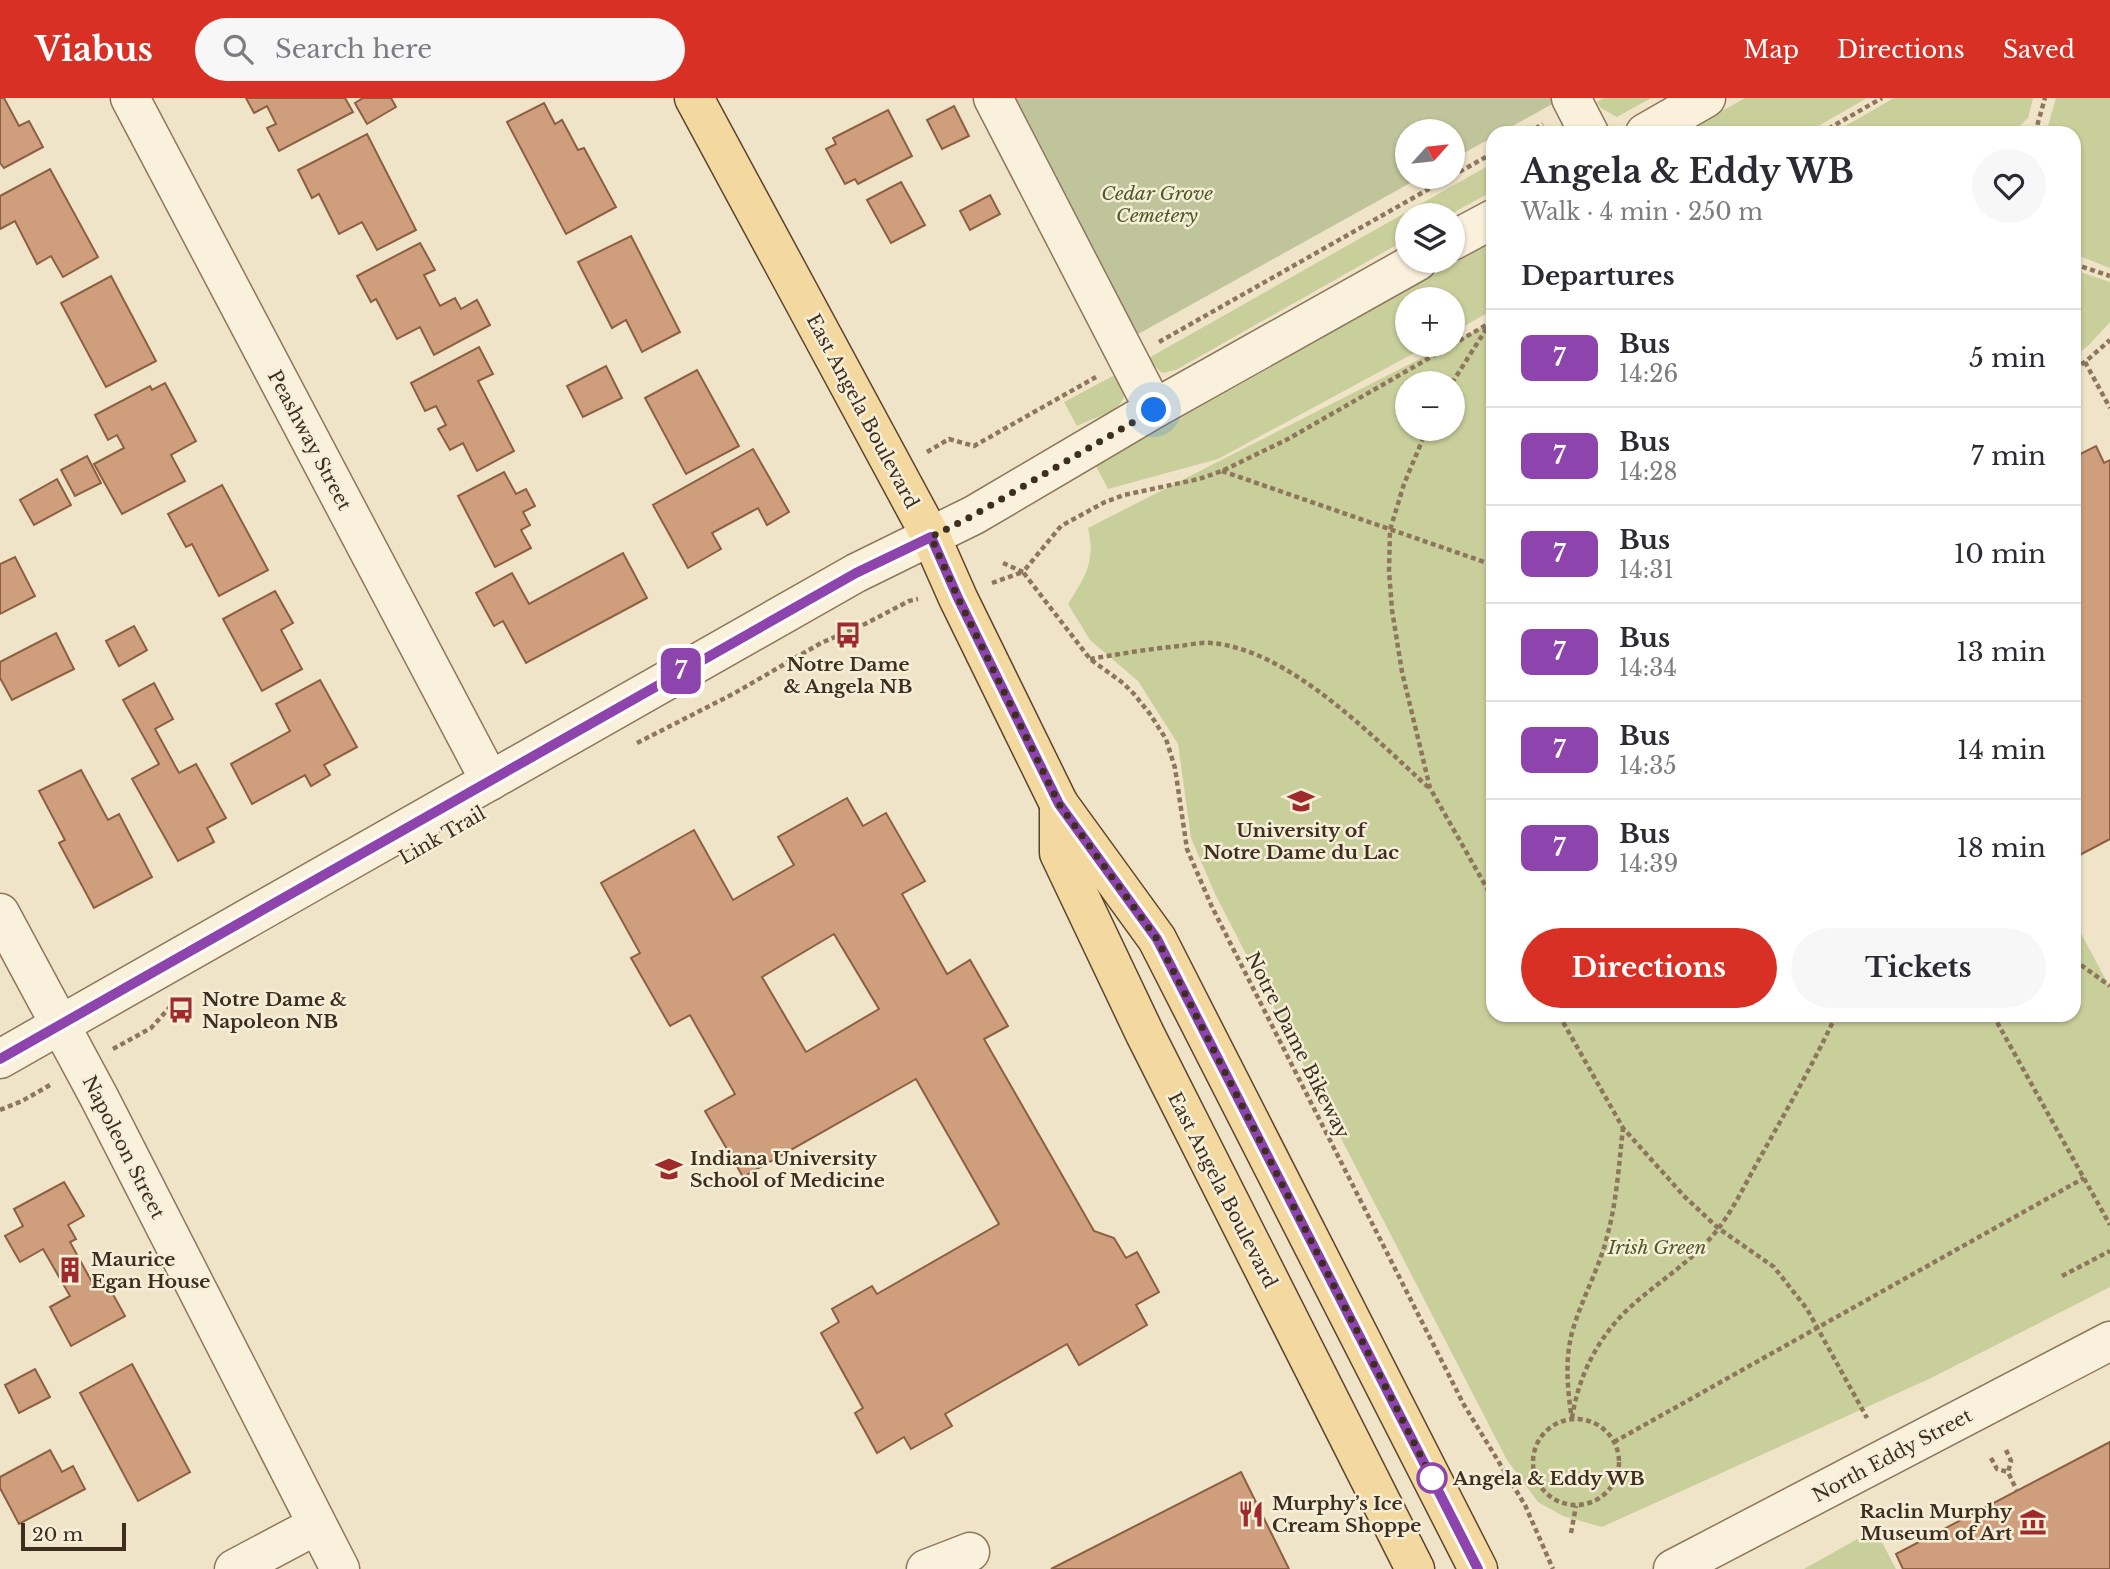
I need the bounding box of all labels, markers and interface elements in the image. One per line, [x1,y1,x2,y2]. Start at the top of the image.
search box [195,18,685,81]
text: Viabus [35,29,153,70]
icon: search [219,30,257,68]
text: Search here [275,33,432,65]
text: Map [1743,35,1799,64]
text: Directions [1837,35,1965,64]
text: Saved [2003,35,2075,64]
north arrow [1395,119,1465,189]
map controls [1395,119,1465,441]
button: heart [1972,149,2046,223]
text: Angela & Eddy WB [1521,151,1854,192]
park label: Cedar Grove Cemetery [1101,182,1213,227]
text: Walk · 4 min · 250 m [1521,198,1763,226]
button: layers [1395,203,1465,273]
text: Departures [1521,260,1675,292]
button: + [1395,287,1465,357]
street label: East Angela Boulevard [801,310,924,513]
text: Bus [1619,328,1670,360]
text: 5 min [1969,342,2046,374]
text: 7 [1553,343,1566,372]
text: 14:26 [1619,360,1678,388]
street label: Peashway Street [263,366,357,515]
button: − [1395,371,1465,441]
your location [1136,392,1171,427]
text: Bus [1619,426,1670,458]
text: 7 min [1971,440,2046,472]
text: 7 [1553,441,1566,470]
text: 14:28 [1619,458,1677,486]
text: Bus [1619,524,1670,556]
text: 10 min [1954,538,2046,570]
text: 7 [1553,539,1566,568]
text: 14:31 [1619,556,1674,584]
bus stop icon: Notre Dame & Angela NB [833,620,863,650]
text: Bus [1619,622,1670,654]
text: 13 min [1956,636,2046,668]
text: 7 [1553,637,1566,666]
line badge: 7 [658,648,704,694]
place label: Notre Dame & Angela NB [784,653,912,698]
text: 14:34 [1619,654,1677,682]
text: 7 [675,656,687,685]
text: Bus [1619,720,1670,752]
text: 14 min [1957,734,2046,766]
text: 7 [1553,735,1566,764]
text: 14:35 [1619,752,1677,780]
school or university icon: University of Notre Dame du Lac [1286,786,1316,816]
street label: Link Trail [395,802,489,869]
text: Bus [1619,818,1670,850]
place label: University of Notre Dame du Lac [1203,819,1399,864]
text: 18 min [1957,832,2046,864]
text: 7 [1553,833,1566,862]
text: 14:39 [1619,850,1678,878]
button: Directions [1521,928,1777,1008]
button: Tickets [1791,928,2046,1008]
street label: Notre Dame Bikeway [1240,948,1355,1142]
place label: Notre Dame & Napoleon NB [202,988,347,1033]
bus stop icon: Notre Dame & Napoleon NB [166,995,196,1025]
street label: Napoleon Street [78,1072,170,1223]
street label: East Angela Boulevard [1163,1088,1282,1292]
place label: Indiana University School of Medicine [690,1147,885,1192]
school or university icon: Indiana University School of Medicine [654,1154,684,1184]
park label: Irish Green [1607,1236,1706,1259]
place label: Maurice Egan House [91,1248,210,1293]
building icon: Maurice Egan House [55,1255,85,1285]
street label: North Eddy Street [1809,1403,1977,1507]
marker: Angela & Eddy WB [1417,1463,1447,1493]
place label: Angela & Eddy WB [1452,1467,1645,1490]
place label: Murphy’s Ice Cream Shoppe [1272,1492,1421,1537]
restaurant icon: Murphy’s Ice Cream Shoppe [1236,1499,1266,1529]
place label: Raclin Murphy Museum of Art [1860,1500,2013,1545]
museum icon: Raclin Murphy Museum of Art [2018,1507,2048,1537]
scale bar [21,1520,126,1552]
text: 20 m [32,1523,83,1546]

